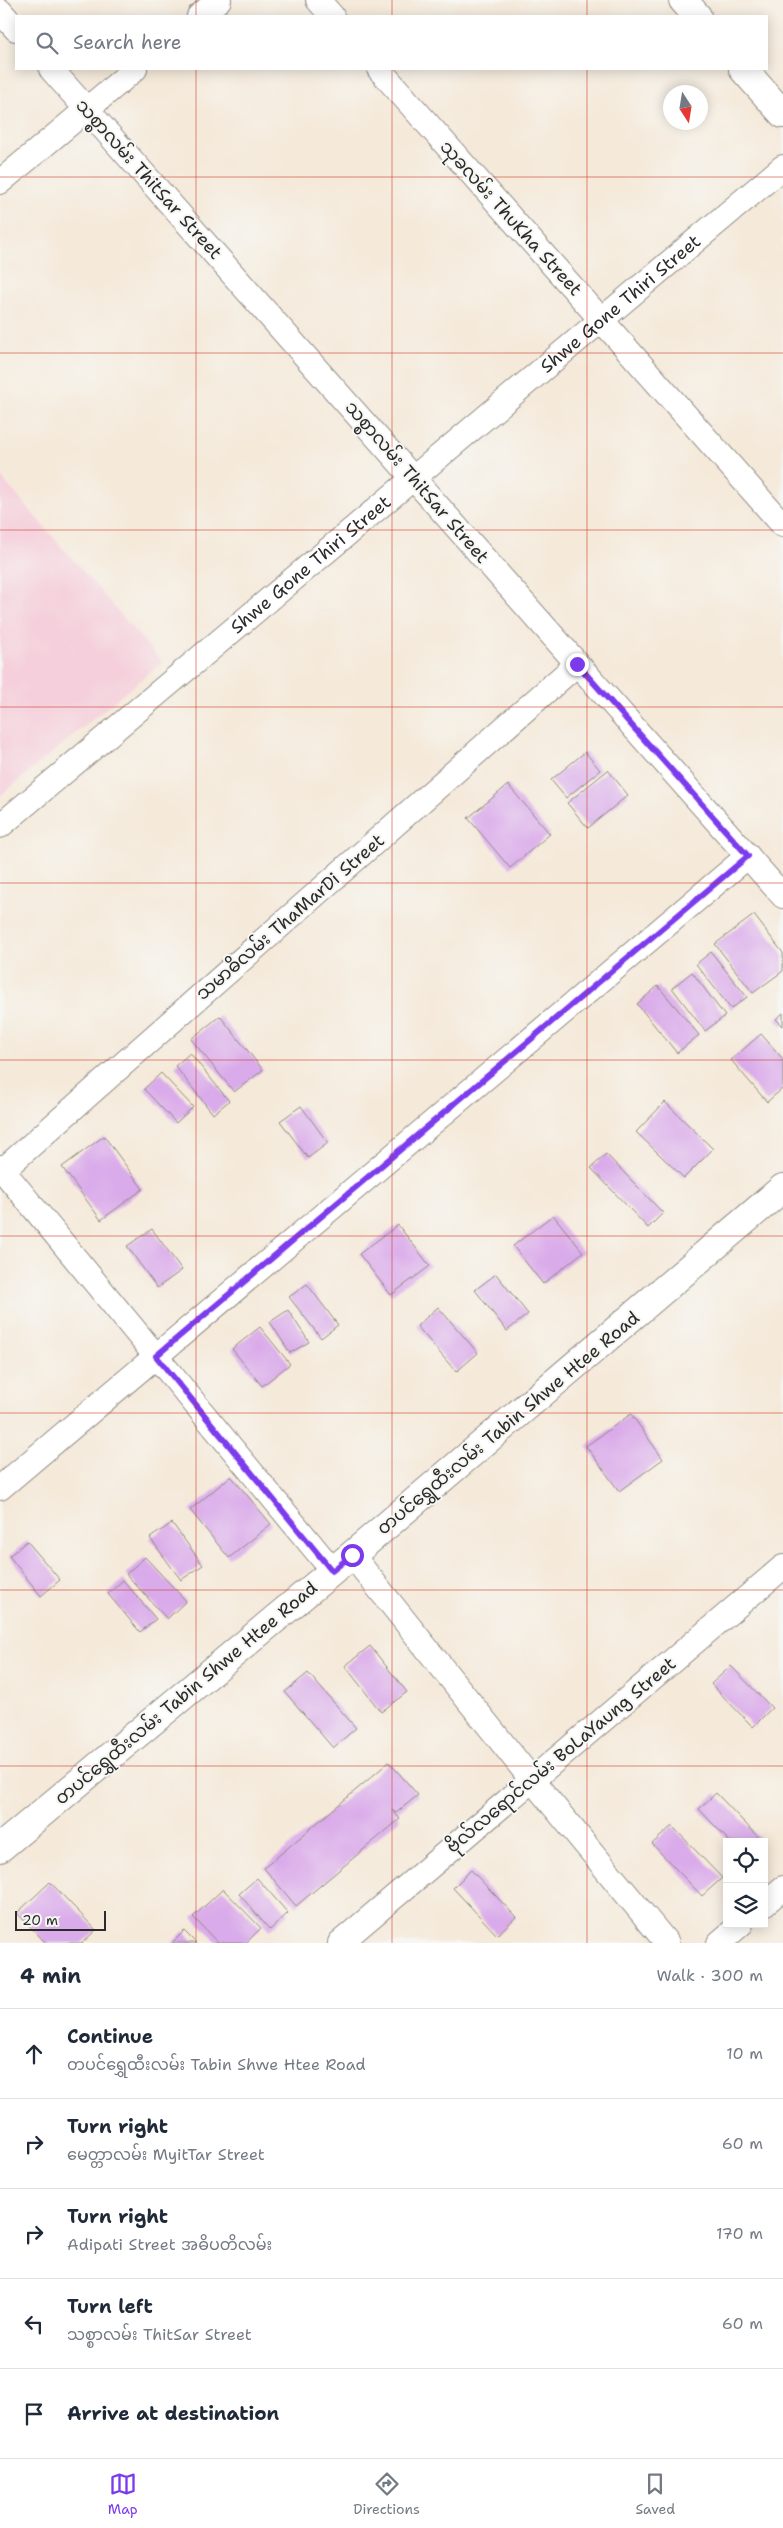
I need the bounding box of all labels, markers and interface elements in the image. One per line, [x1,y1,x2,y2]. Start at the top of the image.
search box [15,15,768,70]
icon: search [33,29,61,57]
text: Search here [73,30,182,55]
north arrow [663,85,708,130]
street label: သစ္စာလမ်း ThitSar Street [68,93,228,267]
street label: သုခလမ်း ThuKha Street [432,134,588,303]
street label: Shwe Gone Thiri Street [535,229,706,378]
street label: သစ္စာလမ်း ThitSar Street [337,395,495,571]
street label: Shwe Gone Thiri Street [225,490,396,639]
route end [566,653,589,676]
street label: သမာဓိလမ်း ThaMarDi Street [189,827,389,1006]
street label: တပင်ရွှေထီးလမ်း Tabin Shwe Htee Road [370,1304,646,1542]
route start [341,1544,364,1567]
street label: တပင်ရွှေထီးလမ်း Tabin Shwe Htee Road [48,1574,324,1812]
street label: ဗိုလ်လရောင်လမ်း BoLaYaung Street [440,1650,683,1861]
map controls [723,1838,768,1928]
button: locate [723,1838,768,1883]
button: layers [723,1883,768,1928]
scale bar [15,1908,106,1931]
text: 20 m [22,1911,58,1929]
text: 4 min [20,1962,81,1990]
text: Walk · 300 m [656,1965,763,1986]
text: Continue [67,2024,153,2049]
icon: ahead [20,2040,48,2068]
text: 10 m [726,2043,763,2064]
text: တပင်ရွှေထီးလမ်း Tabin Shwe Htee Road [67,2054,366,2075]
text: Turn right [67,2114,168,2139]
icon: right [20,2130,48,2158]
text: 60 m [722,2133,763,2154]
text: မေတ္တာလမ်း MyitTar Street [67,2144,265,2165]
text: Turn right [67,2204,168,2229]
icon: right [20,2220,48,2248]
text: 170 m [716,2223,763,2244]
text: Adipati Street အဓိပတိလမ်း [67,2234,272,2255]
text: Turn left [67,2294,153,2319]
icon: left [20,2310,48,2338]
text: 60 m [722,2313,763,2334]
text: သစ္စာလမ်း ThitSar Street [67,2324,252,2345]
icon: arrive [20,2400,48,2428]
text: Arrive at destination [67,2401,279,2426]
tab: Map [108,2470,138,2518]
tab: Directions [353,2470,420,2518]
tab: Saved [636,2470,675,2518]

